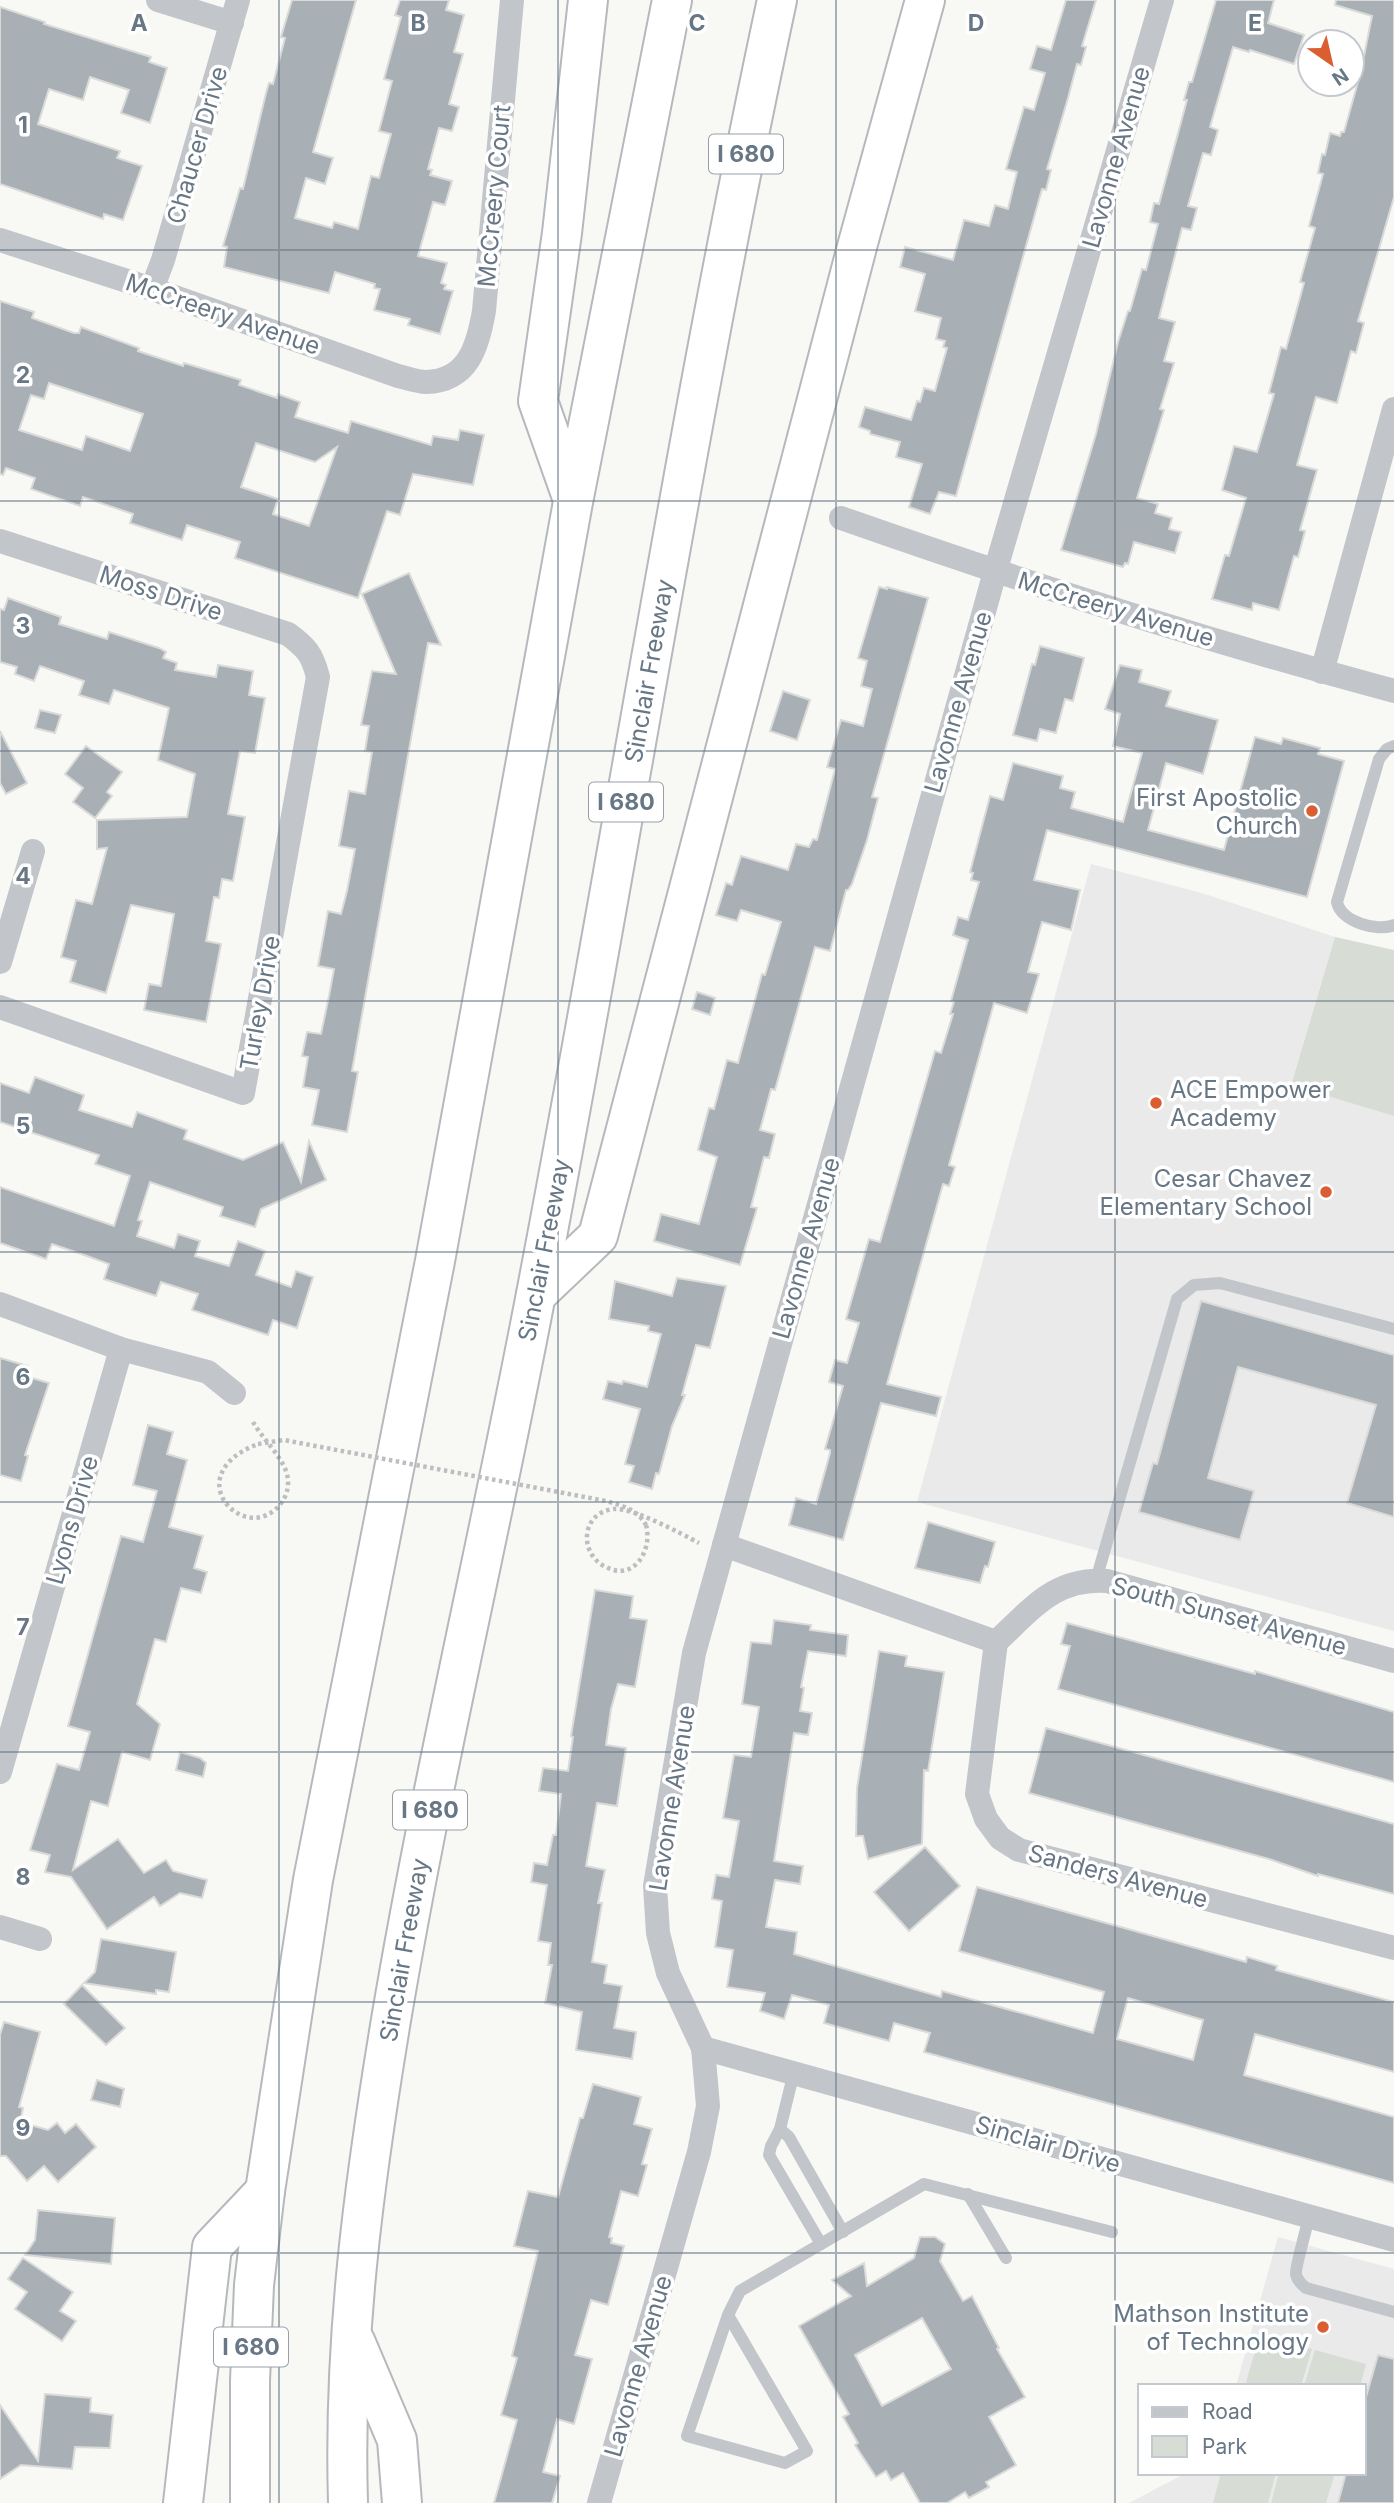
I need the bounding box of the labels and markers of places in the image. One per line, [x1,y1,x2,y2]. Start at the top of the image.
place label: First Apostolic Church [1136,783,1298,840]
marker: First Apostolic Church [1304,803,1320,819]
place label: ACE Empower Academy [1170,1075,1331,1132]
marker: ACE Empower Academy [1148,1095,1164,1111]
place label: Cesar Chavez Elementary School [1100,1164,1312,1221]
marker: Cesar Chavez Elementary School [1318,1184,1334,1200]
place label: Mathson Institute of Technology [1113,2299,1309,2356]
marker: Mathson Institute of Technology [1315,2319,1331,2335]

